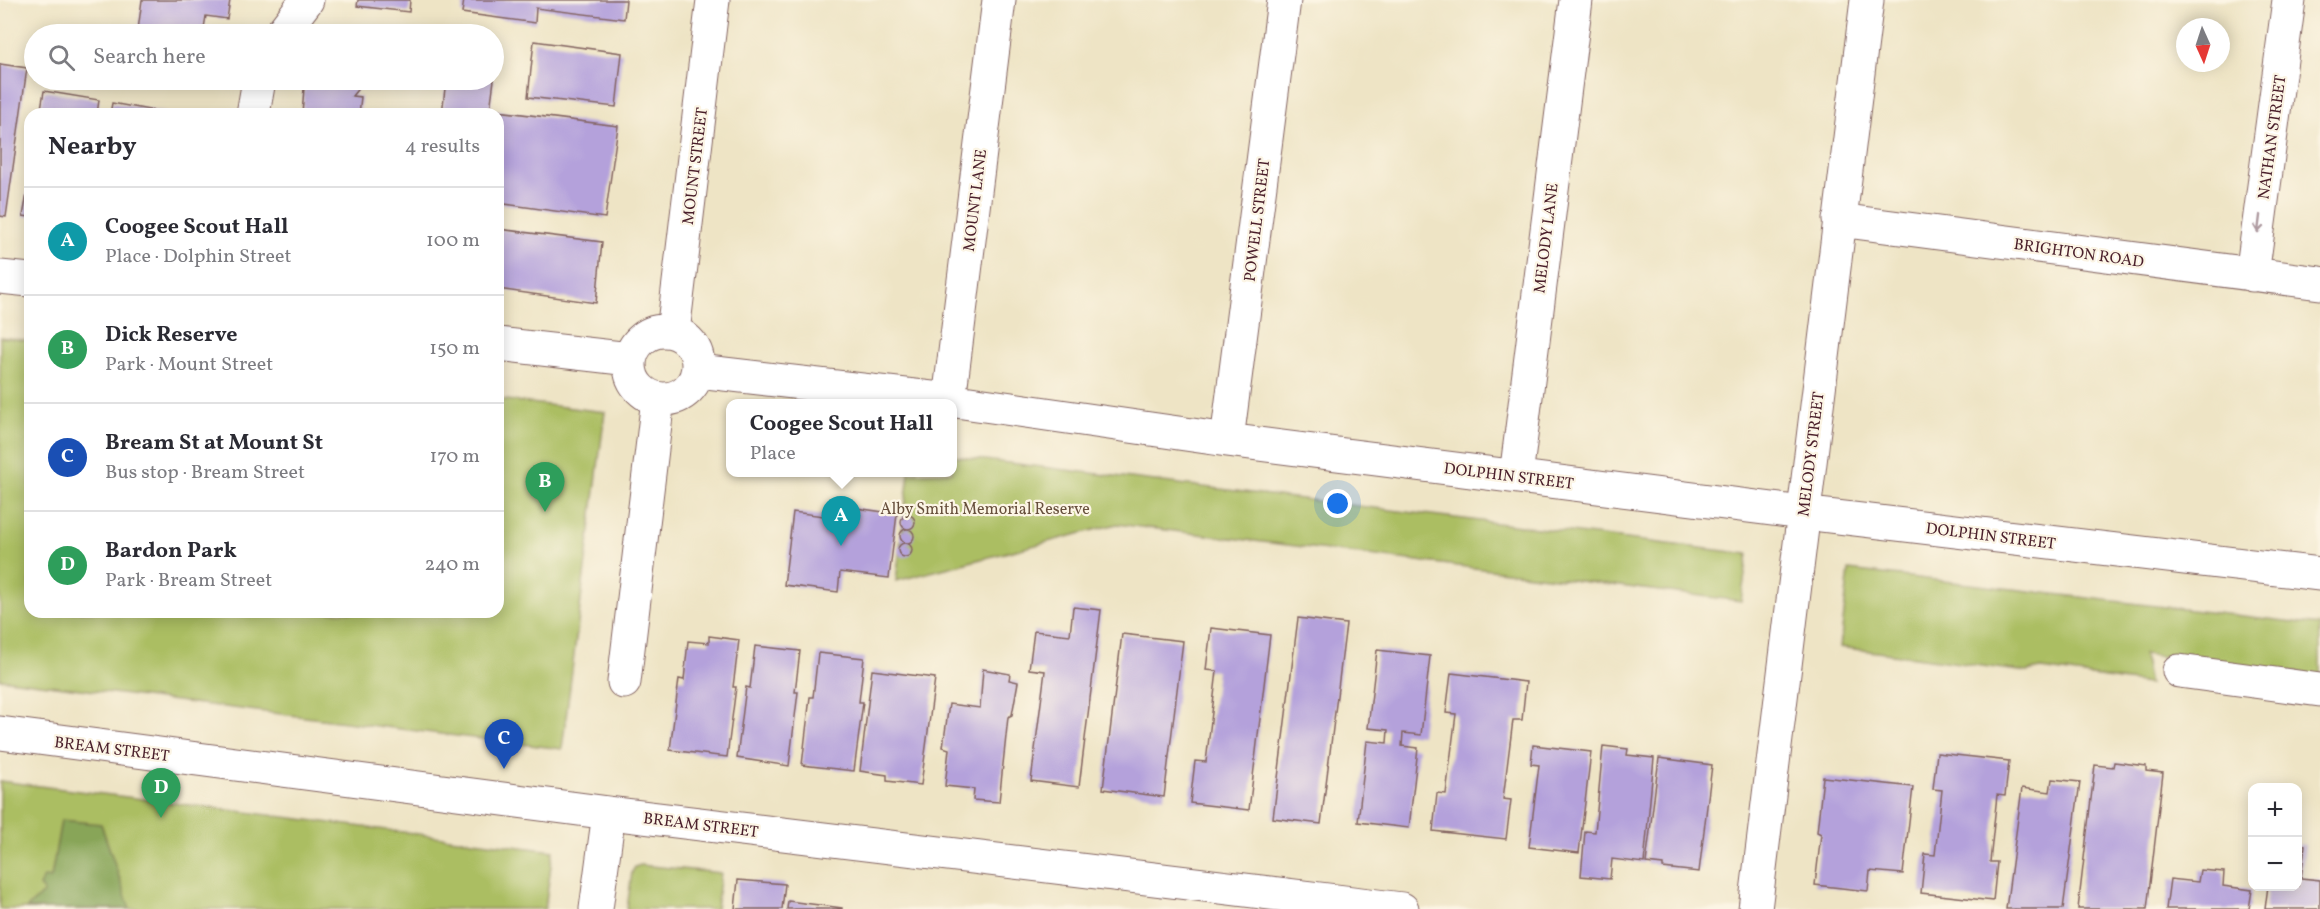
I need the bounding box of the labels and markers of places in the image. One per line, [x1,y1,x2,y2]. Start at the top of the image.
pin: B [526,462,564,512]
pin: A [822,496,860,546]
pin: C [484,720,524,769]
pin: D [142,768,180,818]

